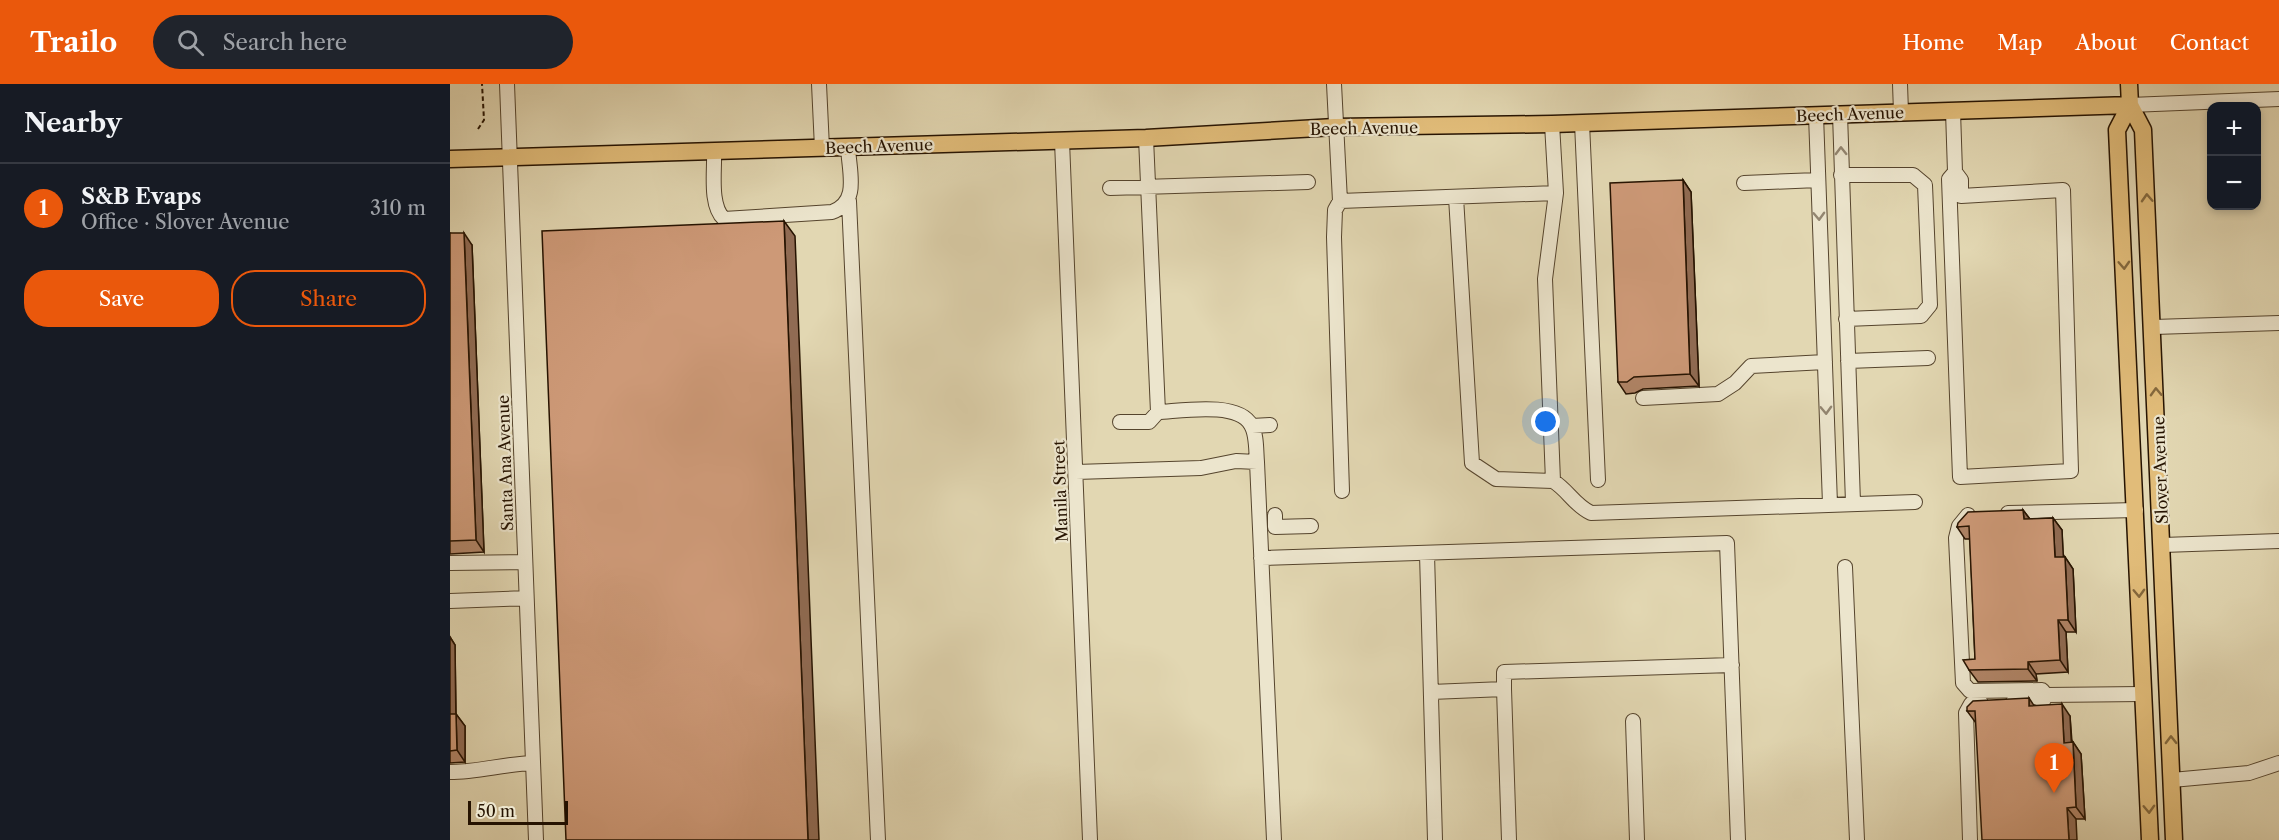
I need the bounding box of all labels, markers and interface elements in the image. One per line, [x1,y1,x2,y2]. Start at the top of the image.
search box [153,15,573,69]
text: Trailo [30,25,117,59]
icon: search [174,26,207,59]
text: Search here [222,29,347,56]
text: Home [1903,30,1964,55]
text: Map [1997,30,2042,55]
text: About [2075,30,2137,55]
text: Contact [2170,30,2249,55]
street label: Beech Avenue [1796,102,1904,126]
map controls [2207,102,2261,210]
button: + [2207,102,2261,156]
text: Nearby [24,107,122,139]
street label: Beech Avenue [1310,117,1418,139]
street label: Beech Avenue [825,134,933,158]
one-way arrow [1834,146,1847,155]
button: − [2207,156,2261,210]
text: S&B Evaps [81,183,202,210]
one-way arrow [2140,193,2153,202]
text: 1 [39,196,48,220]
text: 310 m [370,196,426,220]
text: Office · Slover Avenue [81,210,290,234]
one-way arrow [1813,211,1826,220]
one-way arrow [2118,260,2131,269]
button: Save [24,270,219,327]
button: Share [231,270,426,327]
one-way arrow [2150,388,2163,397]
street label: Santa Ana Avenue [493,395,517,531]
one-way arrow [1820,406,1833,415]
your location [1531,407,1560,436]
street label: Slover Avenue [2148,416,2172,524]
street label: Manila Street [1048,439,1072,542]
one-way arrow [2133,589,2145,598]
one-way arrow [2164,735,2177,744]
pin: 1 [2034,744,2074,793]
scale bar [468,798,568,826]
text: 50 m [477,801,515,821]
one-way arrow [2142,804,2155,813]

